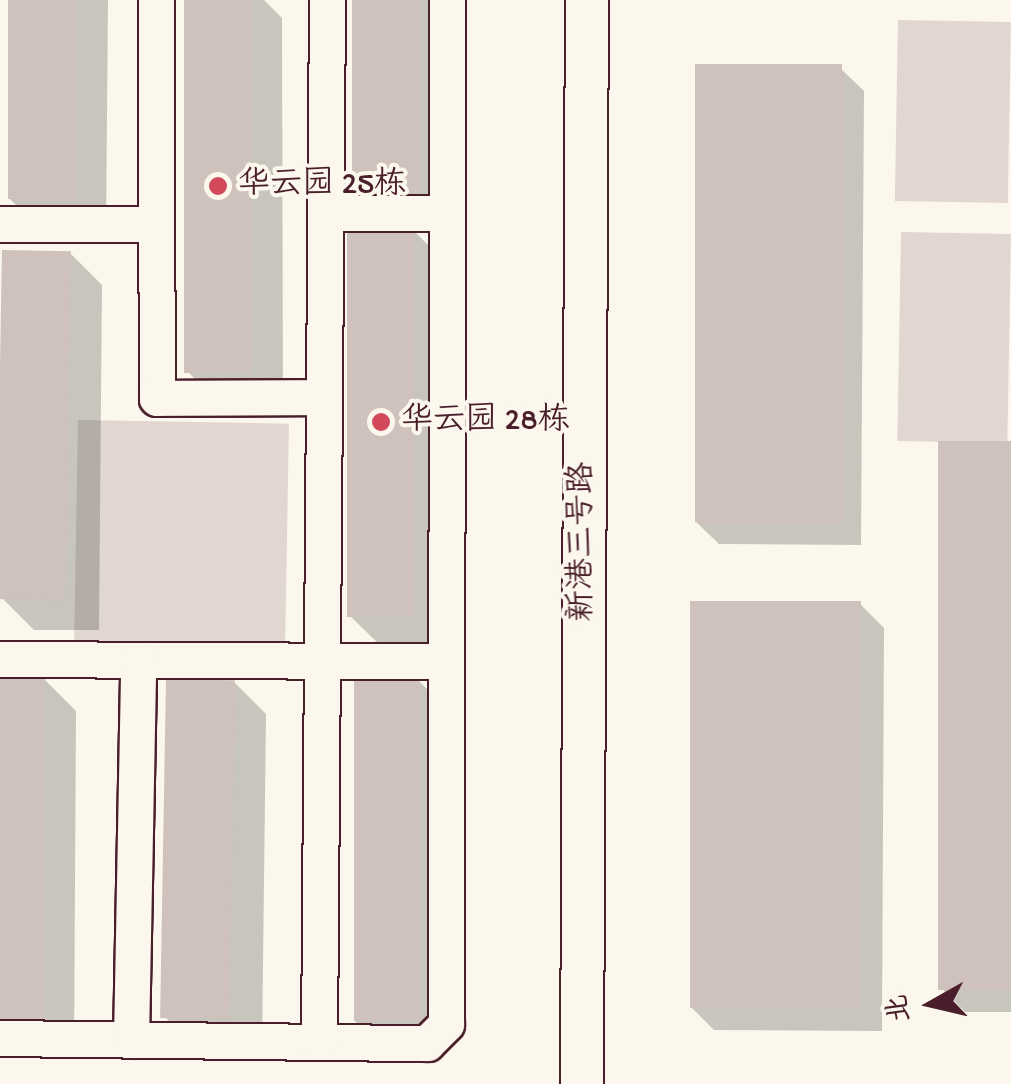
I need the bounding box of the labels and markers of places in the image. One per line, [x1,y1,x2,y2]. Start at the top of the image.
place label: 华云园 25栋 [238,167,406,205]
marker: 华云园 25栋 [207,175,229,197]
place label: 华云园 28栋 [401,403,570,441]
marker: 华云园 28栋 [370,411,392,433]

